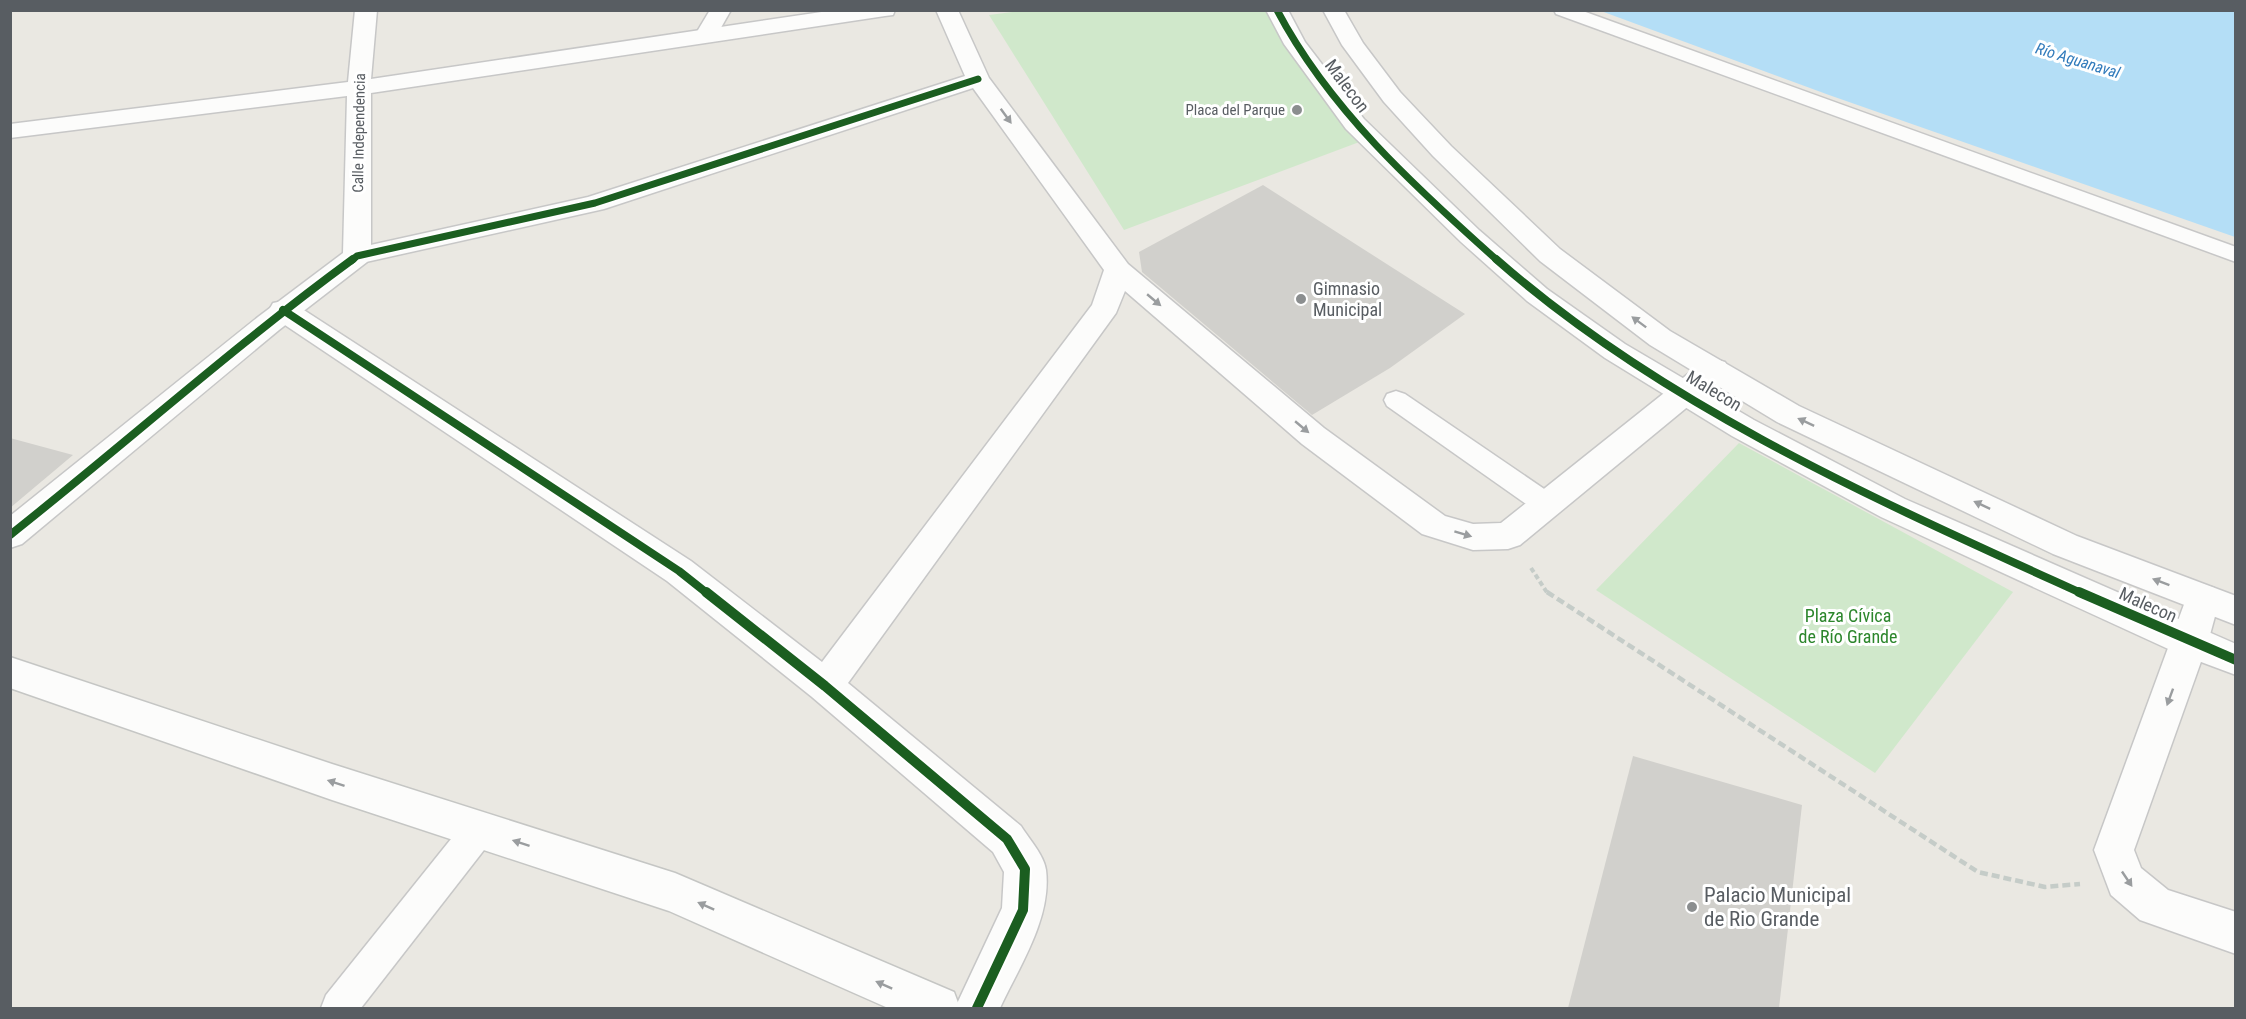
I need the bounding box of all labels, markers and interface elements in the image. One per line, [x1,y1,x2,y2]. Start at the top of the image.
water label: Río Aguanaval [2033,39,2123,82]
street label: Malecon [1321,55,1374,116]
street label: Calle Independencia [349,73,369,193]
place label: Placa del Parque [1186,101,1285,119]
marker: Placa del Parque [1290,103,1304,117]
one-way arrow [999,109,1011,124]
place label: Gimnasio Municipal [1313,278,1382,320]
marker: Gimnasio Municipal [1294,292,1308,306]
one-way arrow [1146,293,1161,306]
one-way arrow [1631,316,1647,328]
street label: Malecon [1683,366,1746,415]
one-way arrow [1798,417,1815,426]
one-way arrow [1294,420,1310,433]
one-way arrow [1974,501,1991,510]
one-way arrow [1454,530,1472,539]
one-way arrow [2152,577,2170,587]
street label: Malecon [2116,583,2180,627]
park label: Plaza Cívica de Río Grande [1799,605,1897,647]
one-way arrow [2164,688,2174,706]
one-way arrow [327,778,345,788]
one-way arrow [512,838,530,847]
one-way arrow [2122,870,2133,887]
place label: Palacio Municipal de Rio Grande [1704,883,1851,931]
marker: Palacio Municipal de Rio Grande [1685,900,1699,914]
one-way arrow [696,901,714,911]
one-way arrow [875,980,893,989]

